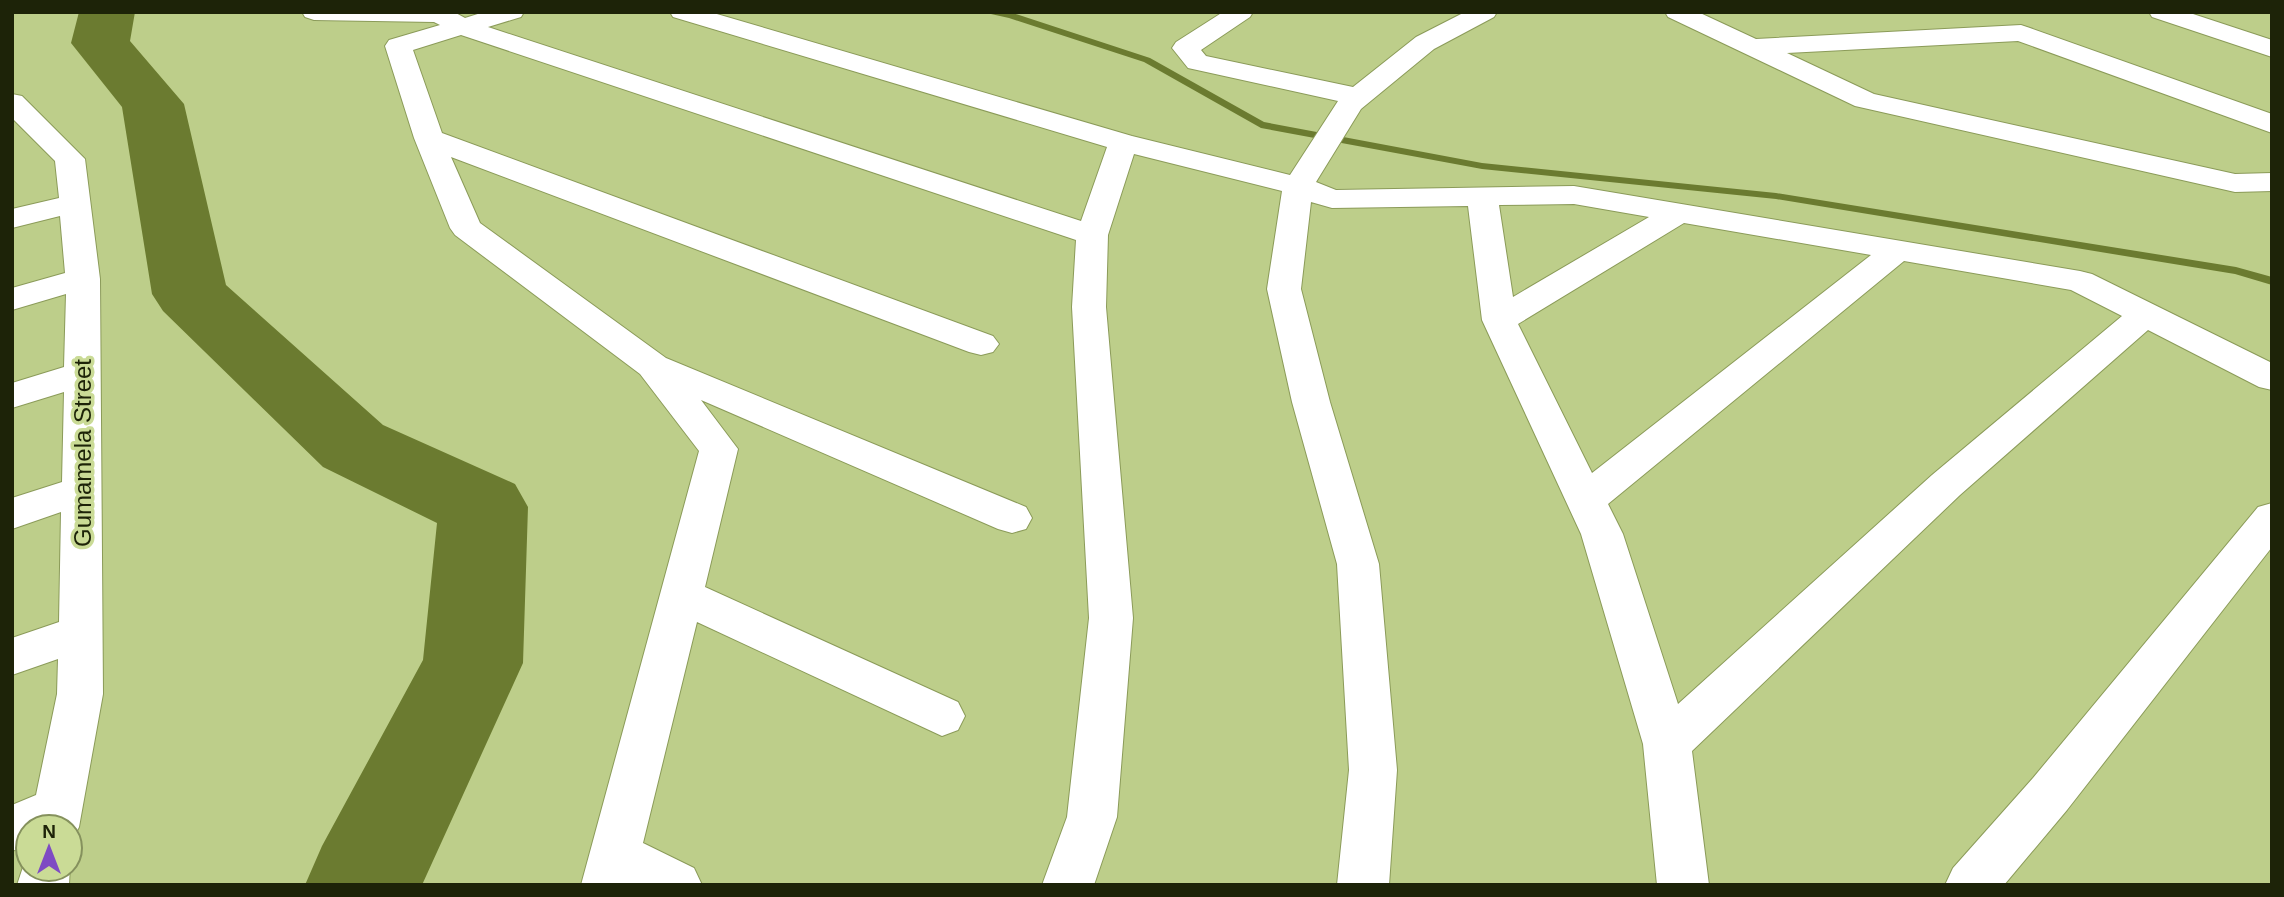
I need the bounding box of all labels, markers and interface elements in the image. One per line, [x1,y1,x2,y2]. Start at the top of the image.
street label: Gumamela Street [69,359,96,547]
north arrow [14,813,84,883]
text: N [42,821,56,842]

